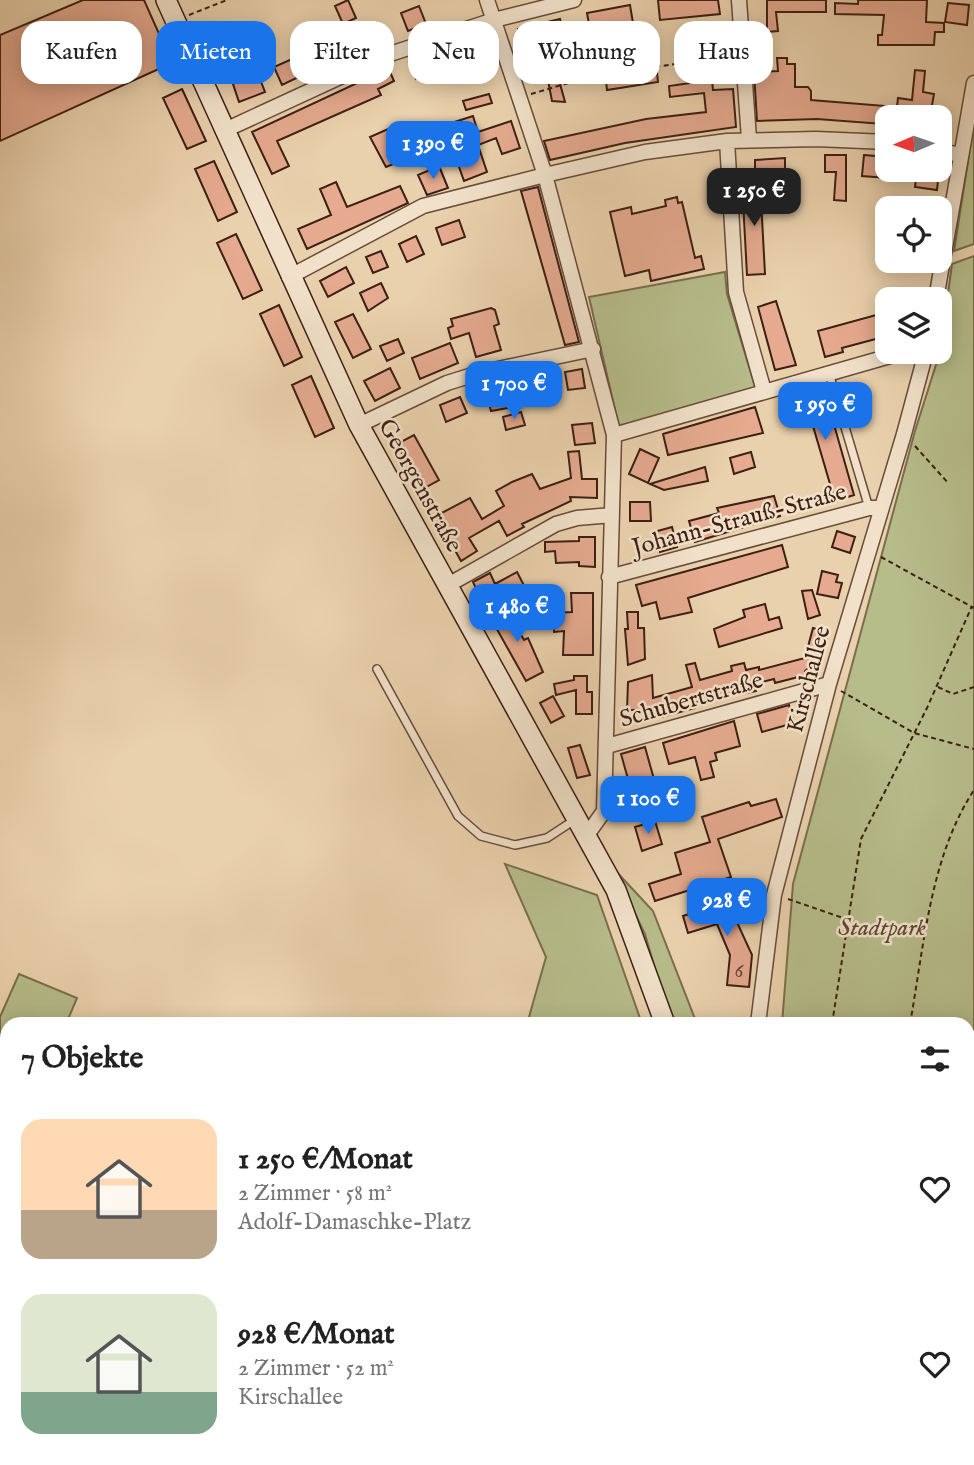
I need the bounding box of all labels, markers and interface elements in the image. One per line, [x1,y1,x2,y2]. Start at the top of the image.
chip: Kaufen [21,21,142,84]
chip: Mieten [156,21,276,84]
chip: Filter [290,21,394,84]
chip: Neu [408,21,499,84]
chip: Wohnung [513,21,660,84]
chip: Haus [674,21,773,84]
north arrow [875,105,952,182]
map controls [875,105,952,364]
pin: 1 390 € [368,122,498,181]
text: 1 390 € [402,129,464,158]
pin: 1 250 € [689,168,819,228]
text: 1 250 € [723,176,785,205]
button: locate [875,196,952,273]
button: layers [875,287,952,364]
pin: 1 700 € [449,362,579,421]
text: 1 700 € [481,369,547,398]
pin: 1 950 € [760,382,890,442]
text: 1 950 € [794,390,856,419]
street label: Georgenstraße [370,414,469,558]
street label: Johann-Strauß-Straße [626,477,850,565]
pin: 1 480 € [452,584,582,644]
text: 1 480 € [485,592,549,621]
street label: Kirschallee [780,622,839,736]
street label: Schubertstraße [616,665,767,736]
pin: 1 100 € [583,776,713,836]
text: 1 100 € [616,784,680,813]
pin: 928 € [678,878,776,938]
text: 928 € [703,886,751,915]
park label: Stadtpark [838,913,926,944]
house number: 6 [735,958,745,985]
text: 7 Objekte [21,1040,143,1078]
icon: filters [916,1040,954,1078]
text: 1 250 €/Monat [238,1141,413,1179]
icon: home [77,1147,161,1231]
icon: heart [916,1170,954,1208]
text: 2 Zimmer · 58 m² [238,1179,392,1208]
text: Adolf-Damaschke-Platz [238,1208,471,1237]
text: 928 €/Monat [238,1316,395,1354]
icon: home [77,1322,161,1406]
icon: heart [916,1345,954,1383]
text: 2 Zimmer · 52 m² [238,1354,394,1383]
text: Kirschallee [238,1383,343,1412]

